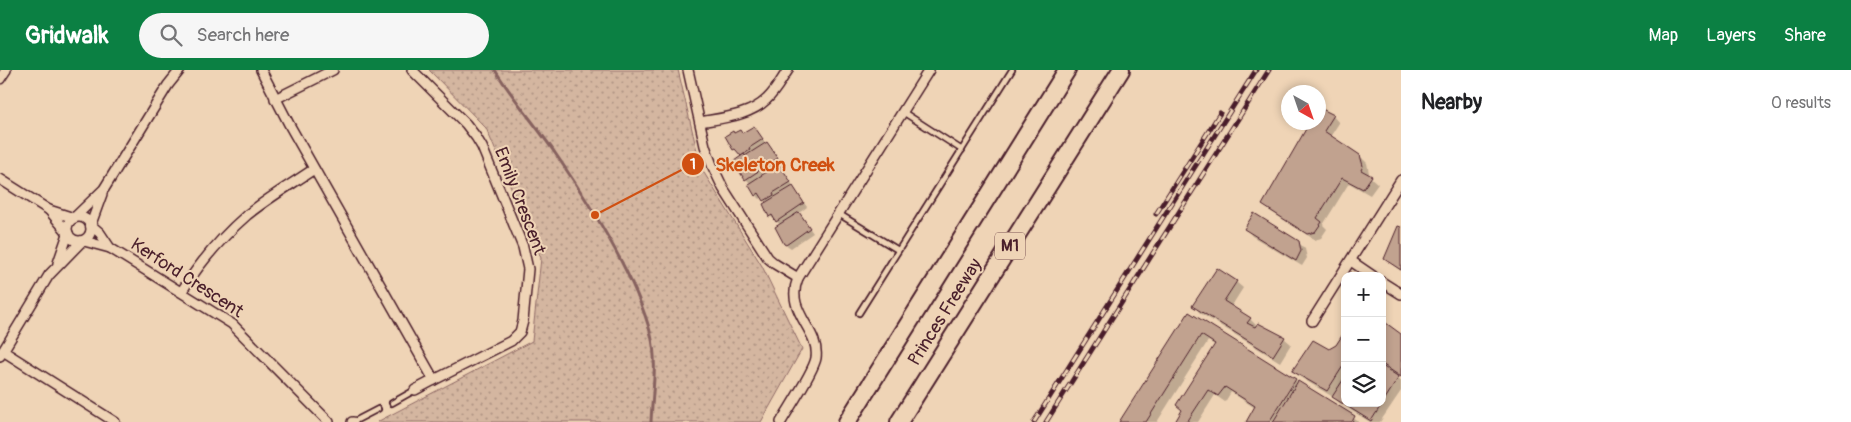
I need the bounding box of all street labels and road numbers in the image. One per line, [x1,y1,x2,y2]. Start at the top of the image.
street label: Emily Crescent [489,144,551,259]
road number: M1 [995,232,1025,260]
street label: Kerford Crescent [126,233,248,323]
street label: Princes Freeway [903,254,987,370]

